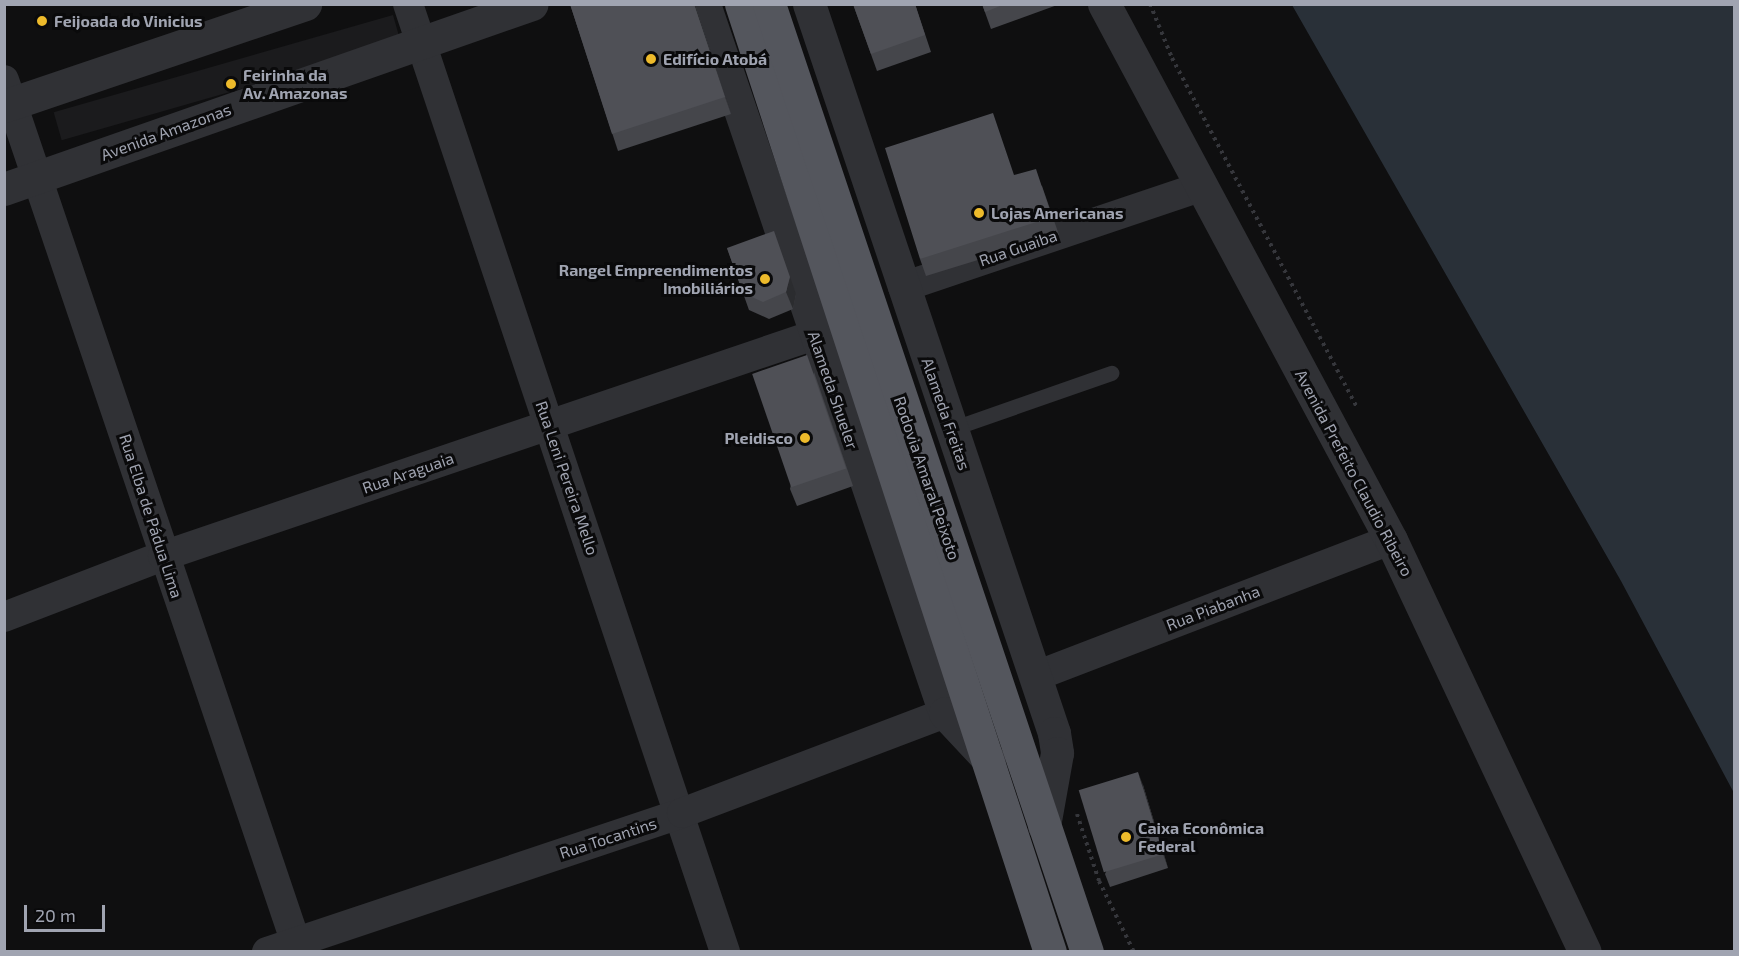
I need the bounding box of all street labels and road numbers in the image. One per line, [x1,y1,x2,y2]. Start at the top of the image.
street label: Avenida Amazonas [98,99,234,165]
street label: Rua Guaiba [976,226,1060,270]
street label: Alameda Shueler [804,329,862,451]
street label: Alameda Freitas [918,355,974,473]
street label: Avenida Prefeito Claudio Ribeiro [1291,366,1417,580]
street label: Rodovia Amaral Peixoto [890,393,964,563]
street label: Rua Leni Pereira Mello [532,398,602,558]
street label: Rua Elba de Pádua Lima [115,431,187,601]
street label: Rua Araguaia [359,448,457,498]
street label: Rua Piabanha [1163,581,1263,635]
street label: Rua Tocantins [557,813,659,863]

